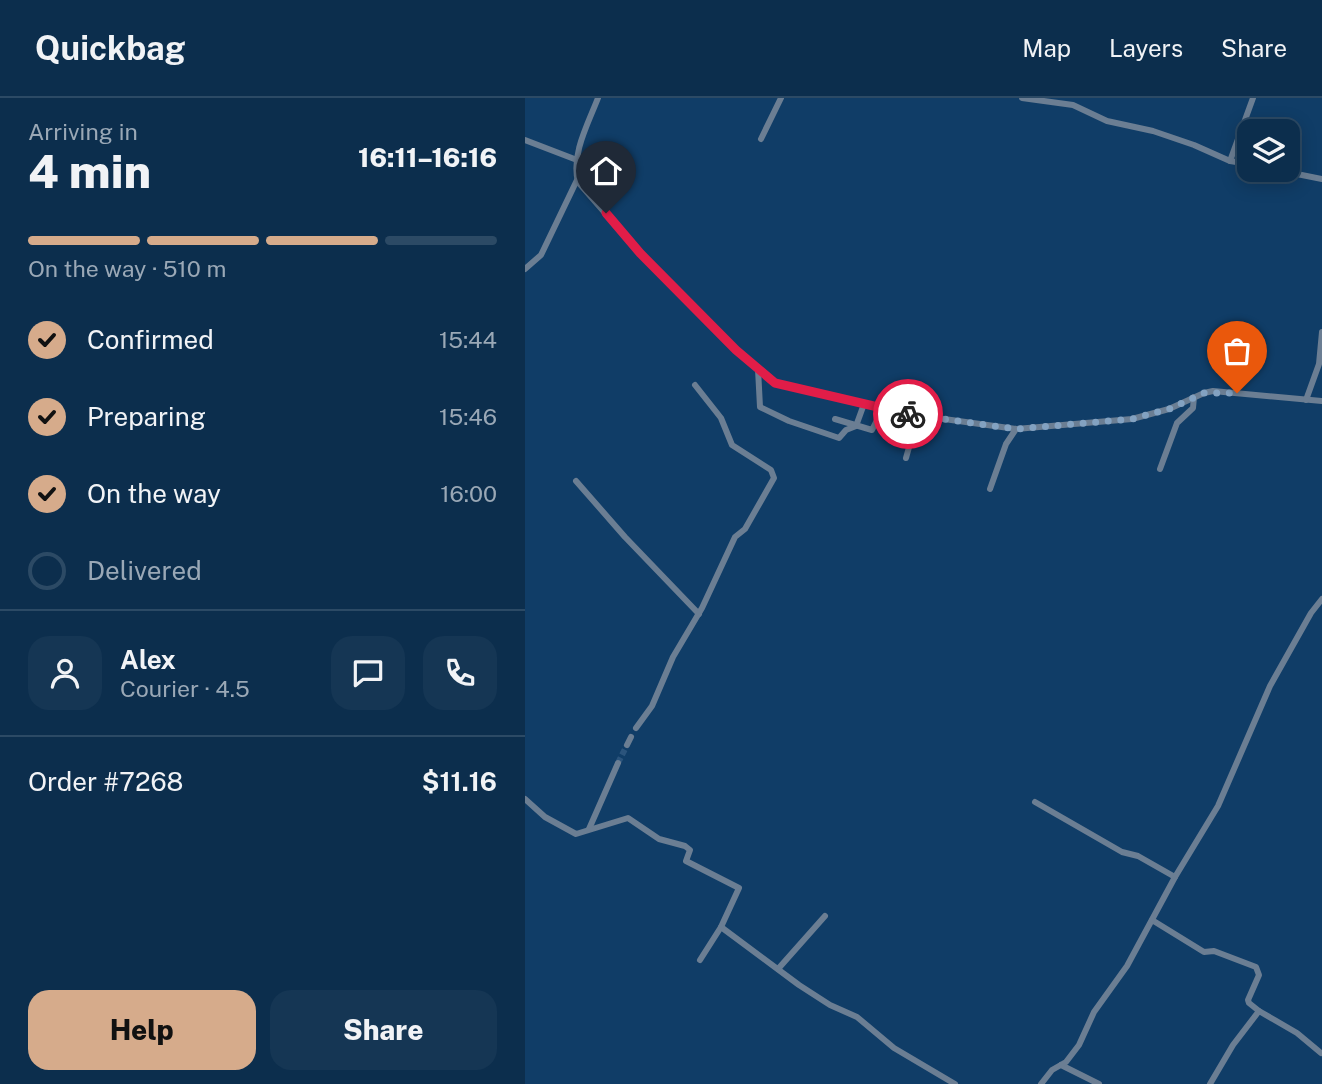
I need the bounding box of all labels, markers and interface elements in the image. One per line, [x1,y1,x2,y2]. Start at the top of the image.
text: Quickbag [35,29,186,67]
text: Map [1022,34,1071,62]
text: Layers [1109,34,1183,62]
text: Share [1221,34,1287,62]
text: Arriving in [28,118,138,145]
map controls [1237,119,1300,182]
button: layers [1237,119,1300,182]
pin [576,141,636,213]
text: 16:11–16:16 [358,142,497,173]
text: 4 min [28,144,151,198]
icon: home [587,152,625,190]
text: On the way · 510 m [28,255,226,282]
icon: check [28,321,66,359]
pin [1207,321,1267,393]
text: Confirmed [87,324,214,355]
text: 15:44 [439,326,497,353]
icon: bag [1218,332,1256,370]
courier [873,379,943,449]
icon: bike [889,395,927,433]
icon: check [28,398,66,436]
text: Preparing [87,401,206,432]
text: 15:46 [439,403,497,430]
icon: check [28,475,66,513]
text: On the way [87,478,221,509]
text: 16:00 [440,480,497,507]
text: Delivered [87,555,202,586]
button: person [28,636,102,710]
button: chat [331,636,405,710]
button: phone [423,636,497,710]
text: Alex [120,644,176,675]
text: Courier · 4.5 [120,675,250,702]
text: Order #7268 [28,766,183,797]
text: $11.16 [422,766,497,797]
button: Help [28,990,256,1070]
button: Share [270,990,497,1070]

